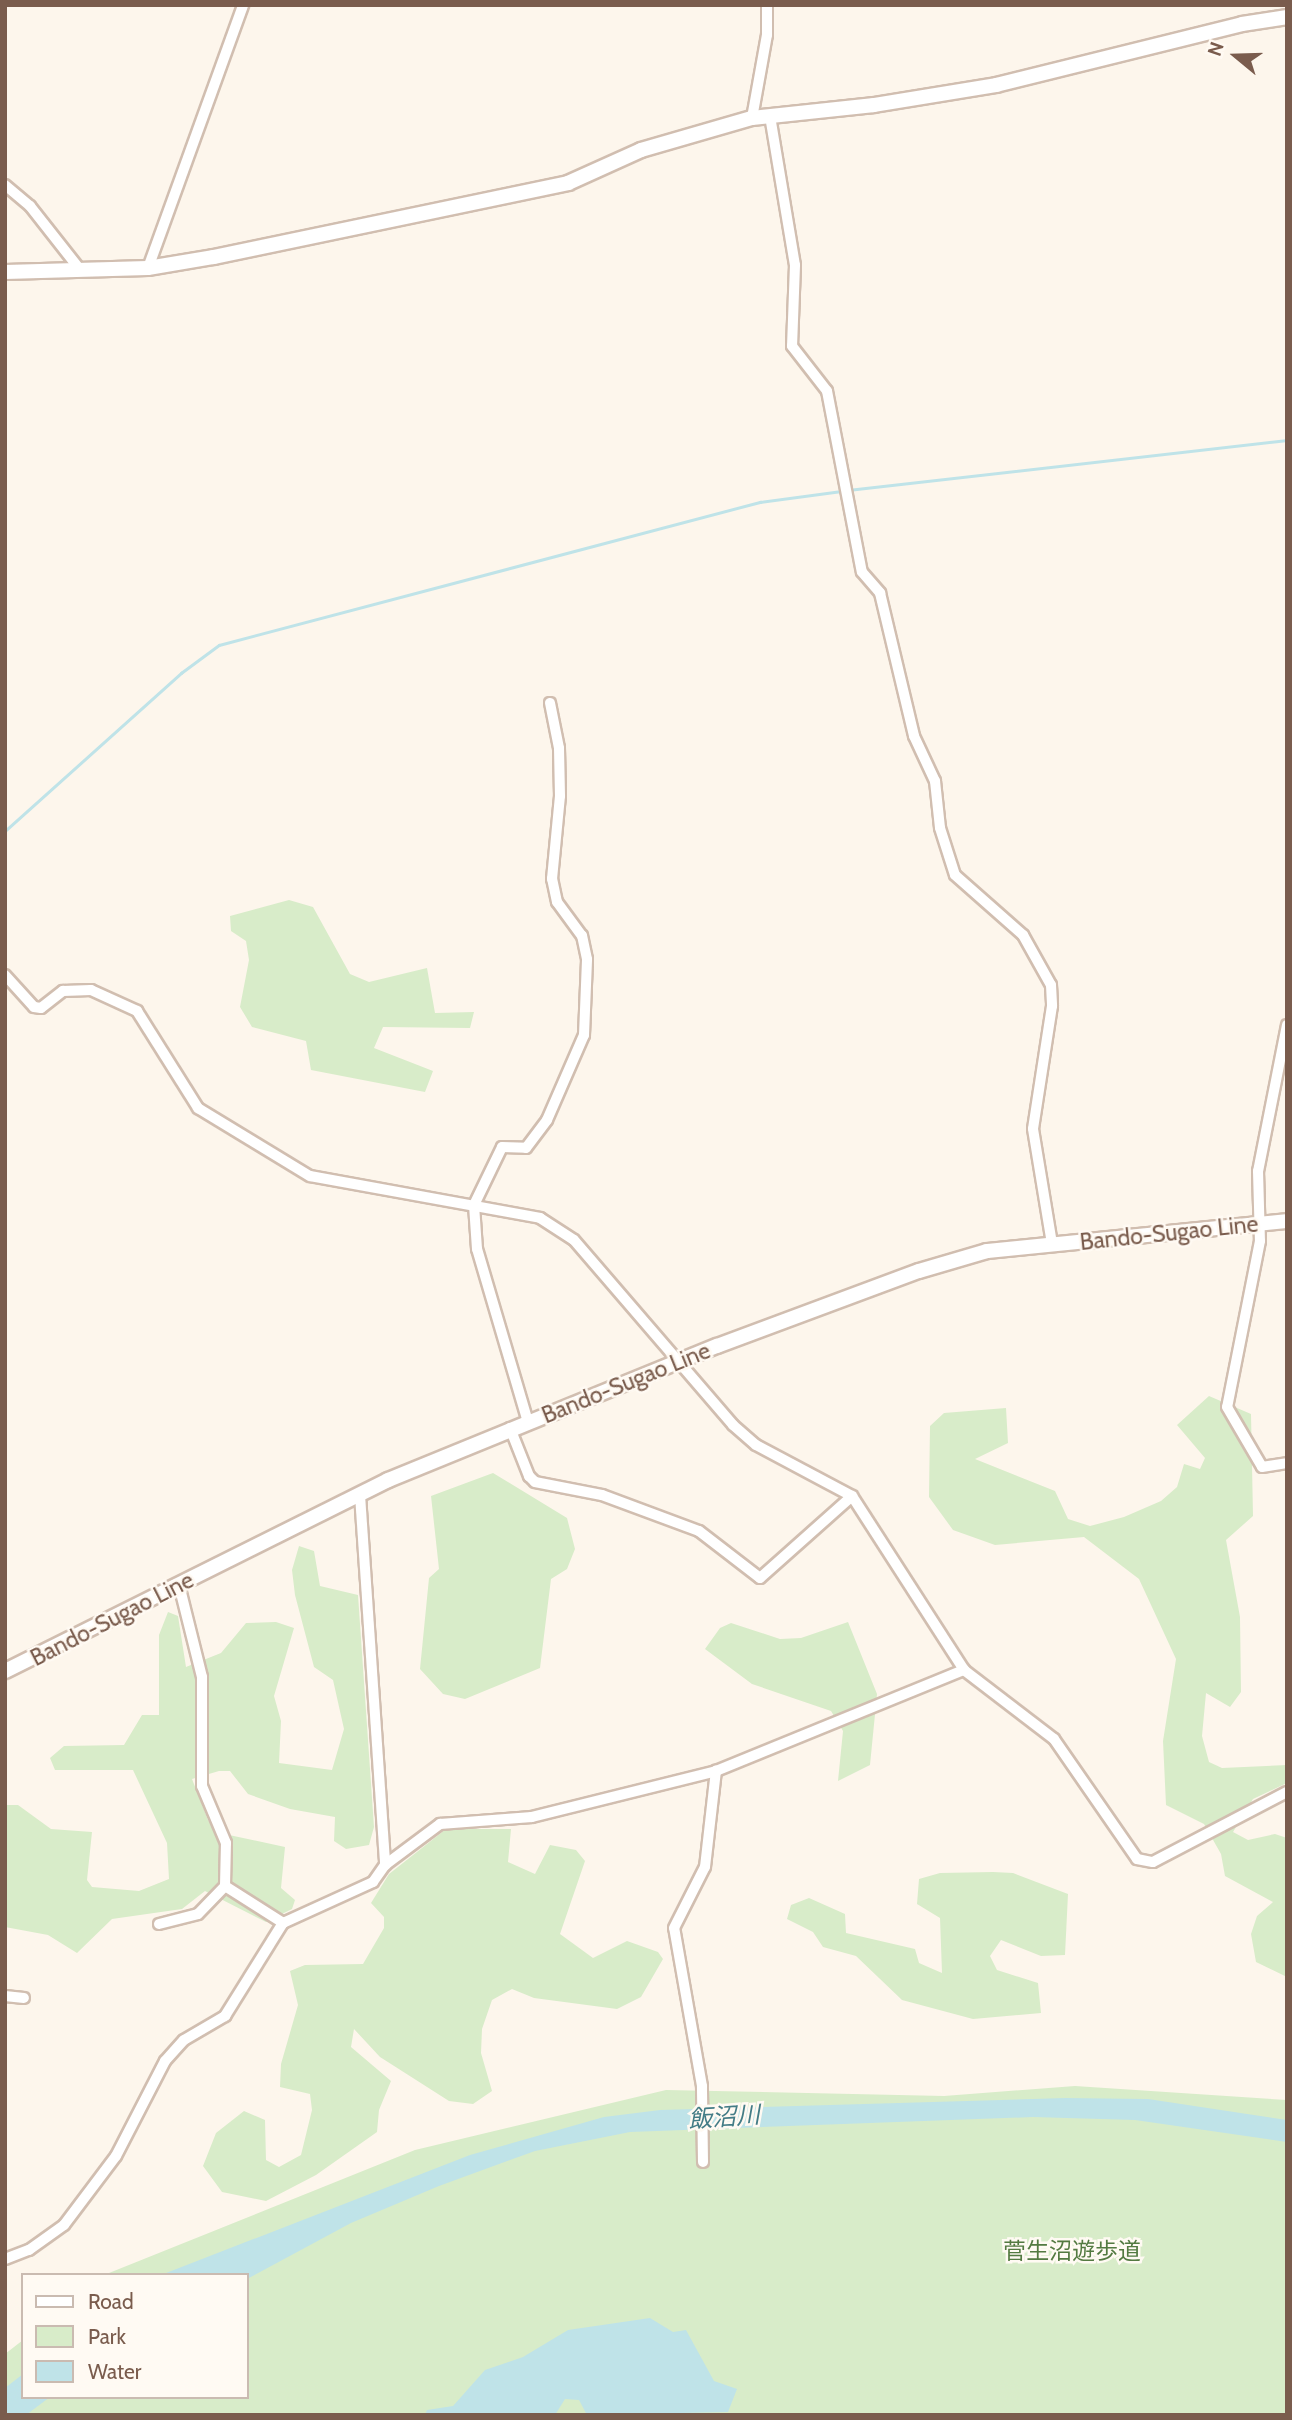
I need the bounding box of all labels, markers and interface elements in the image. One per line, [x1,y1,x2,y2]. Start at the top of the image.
north arrow [1201,21,1271,91]
text: N [1203,39,1229,59]
street label: Bando-Sugao Line [1078,1210,1260,1256]
street label: Bando-Sugao Line [538,1337,714,1429]
street label: Bando-Sugao Line [26,1566,198,1672]
water label: 飯沼川 [687,2100,761,2134]
park label: 菅生沼遊歩道 [1003,2237,1141,2265]
legend [21,2273,248,2399]
text: Road [88,2289,134,2314]
text: Park [88,2324,126,2349]
text: Water [88,2359,141,2384]

